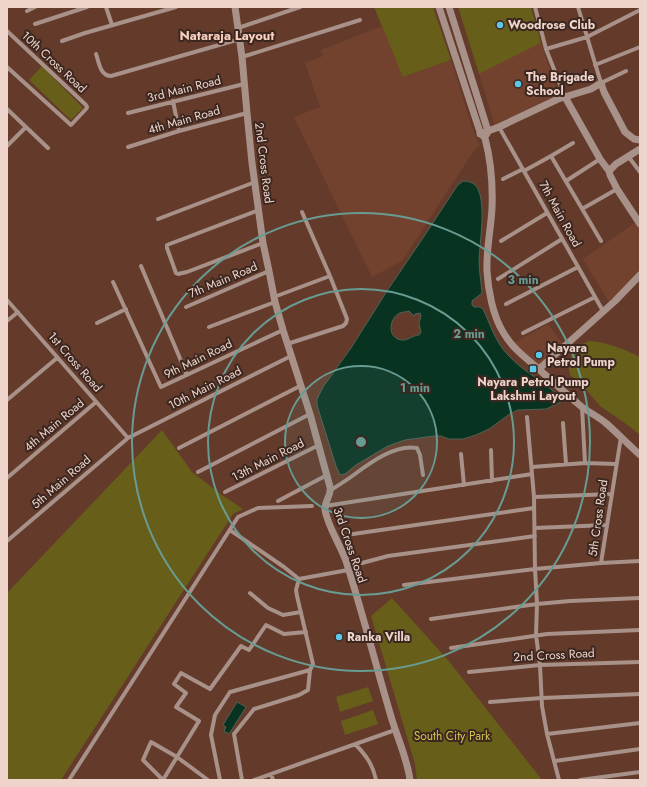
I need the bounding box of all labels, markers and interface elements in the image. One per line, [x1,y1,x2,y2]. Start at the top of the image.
place label: Woodrose Club [508,16,596,34]
marker: Woodrose Club [495,20,505,30]
district label: Nataraja Layout [180,26,275,45]
street label: 10th Cross Road [17,27,91,97]
place label: The Brigade School [526,68,594,100]
street label: 3rd Main Road [145,71,223,107]
marker: The Brigade School [513,79,523,89]
street label: 4th Main Road [146,101,222,139]
street label: 2nd Cross Road [250,121,278,205]
street label: 7th Main Road [534,178,586,250]
street label: 7th Main Road [186,257,260,303]
text: 3 min [507,271,539,289]
text: 2 min [453,325,485,343]
street label: 1st Cross Road [44,328,106,396]
street label: 9th Main Road [161,335,235,383]
place label: Nayara Petrol Pump [547,339,615,371]
marker: Nayara Petrol Pump [534,350,544,360]
street label: 10th Main Road [165,362,245,414]
marker: Nayara Petrol Pump Lakshmi Layout [528,364,538,374]
place label: Nayara Petrol Pump Lakshmi Layout [477,373,589,405]
text: 1 min [400,379,430,397]
street label: 4th Main Road [20,394,88,456]
street label: 13th Main Road [229,434,307,486]
centre of rings [354,435,368,449]
street label: 5th Main Road [27,451,95,513]
street label: 5th Cross Road [584,478,612,558]
street label: 3rd Cross Road [329,505,371,585]
place label: Ranka Villa [347,628,410,646]
marker: Ranka Villa [334,632,344,642]
street label: 2nd Cross Road [513,644,595,666]
park label: South City Park [414,727,491,745]

